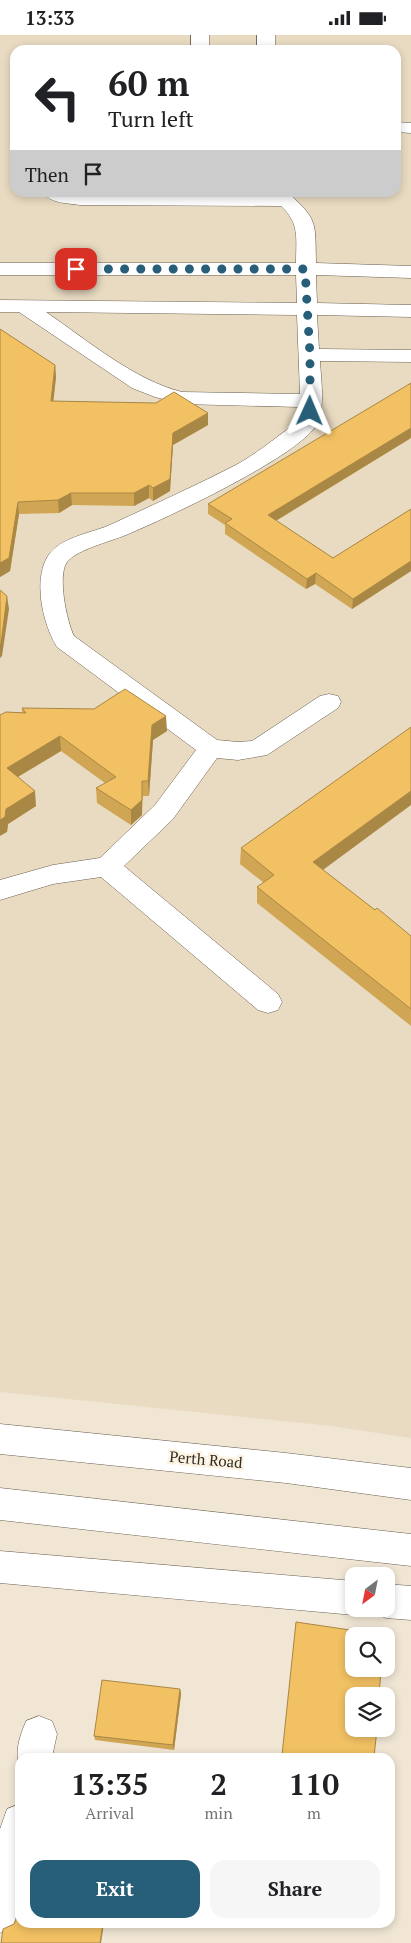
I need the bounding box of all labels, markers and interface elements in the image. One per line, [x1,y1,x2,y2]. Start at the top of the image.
text: 13:33 [25,5,74,30]
text: 60 m [108,60,189,106]
icon: left [25,65,90,130]
text: Turn left [108,104,194,133]
icon: arrive [79,160,107,188]
text: Then [25,162,69,187]
pin [55,248,97,290]
icon: arrive [62,255,90,283]
position arrow [283,384,335,436]
street label: Perth Road [169,1446,243,1472]
north arrow [345,1567,395,1617]
map controls [345,1567,395,1737]
button: search [345,1627,395,1677]
button: layers [345,1687,395,1737]
text: 13:35 [71,1764,149,1804]
text: 2 [210,1764,227,1804]
text: 110 [288,1764,339,1804]
text: Arrival [85,1802,134,1824]
text: min [205,1802,233,1824]
text: m [307,1802,321,1824]
button: Exit [30,1860,200,1918]
button: Share [210,1860,380,1918]

